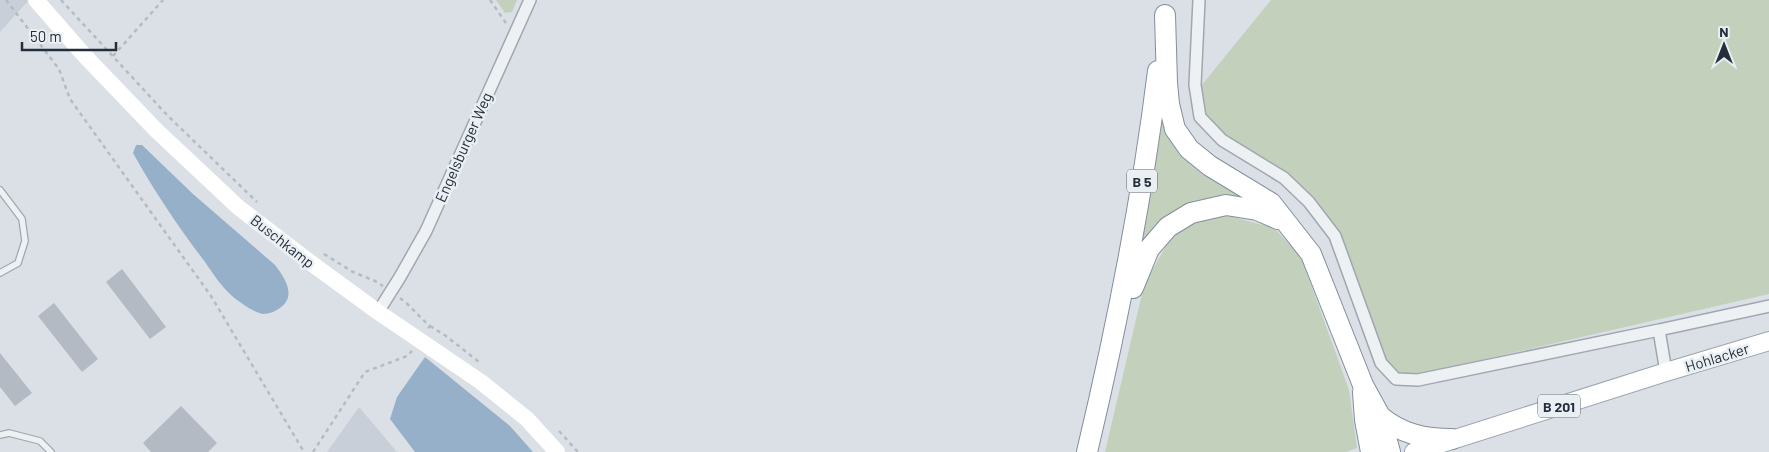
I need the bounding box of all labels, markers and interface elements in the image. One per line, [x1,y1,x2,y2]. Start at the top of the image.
scale bar [22,20,116,52]
north arrow [1699,20,1749,70]
text: N [1719,23,1729,40]
text: 50 m [30,27,62,45]
street label: Engelsburger Weg [431,89,495,205]
road number: B 5 [1127,170,1157,192]
street label: Buschkamp [247,210,319,272]
street label: Hohlacker [1683,339,1752,375]
road number: B 201 [1538,394,1580,418]

